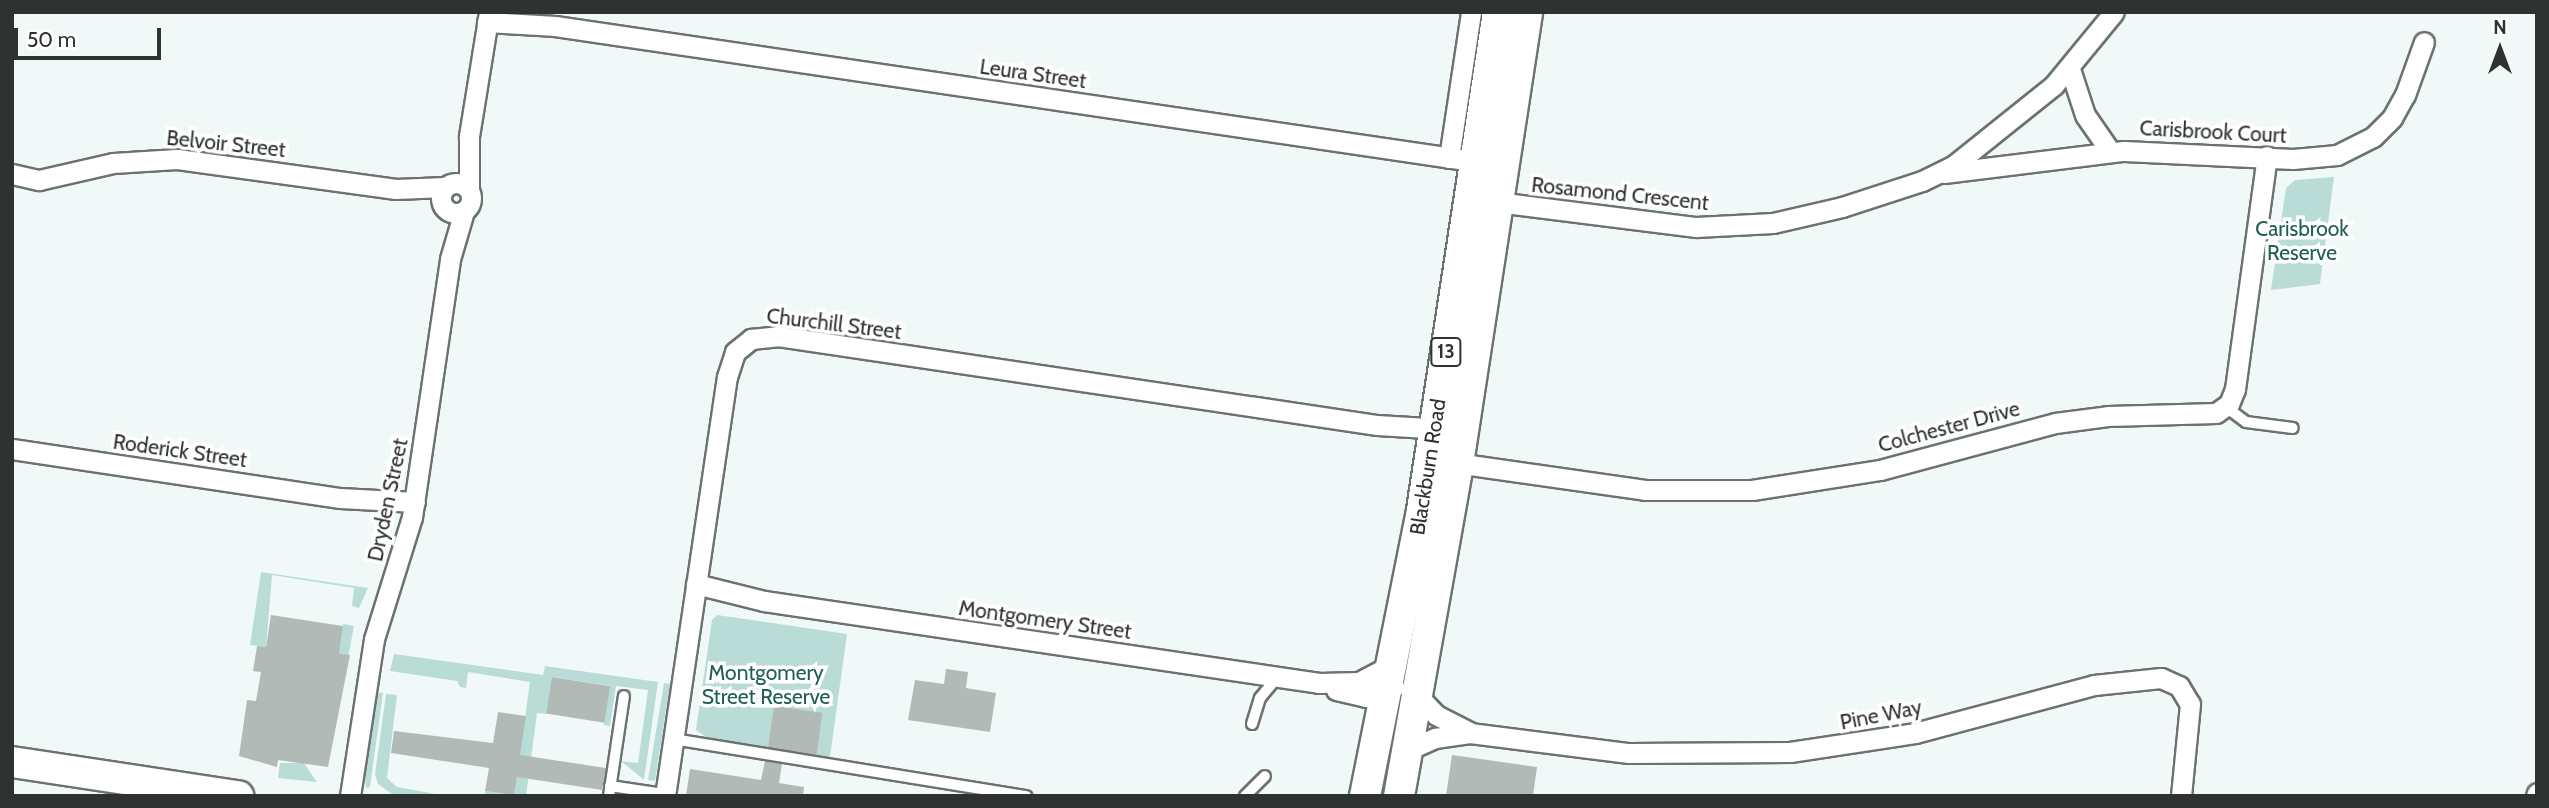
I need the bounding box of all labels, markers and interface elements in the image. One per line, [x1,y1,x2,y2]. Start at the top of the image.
scale bar [18,14,164,58]
north arrow [2465,14,2535,84]
text: N [2493,16,2507,39]
text: 50 m [27,27,76,52]
street label: Leura Street [978,54,1088,94]
street label: Carisbrook Court [2139,116,2287,148]
street label: Belvoir Street [165,125,287,163]
street label: Rosamond Crescent [1530,172,1710,216]
park label: Carisbrook Reserve [2255,216,2349,266]
street label: Churchill Street [765,303,903,345]
road number: 13 [1430,336,1462,368]
street label: Colchester Drive [1875,396,2023,458]
street label: Blackburn Road [1405,397,1451,537]
street label: Roderick Street [111,429,249,473]
street label: Dryden Street [363,436,413,564]
street label: Montgomery Street [957,595,1133,645]
park label: Montgomery Street Reserve [702,660,830,710]
street label: Pine Way [1838,695,1924,735]

